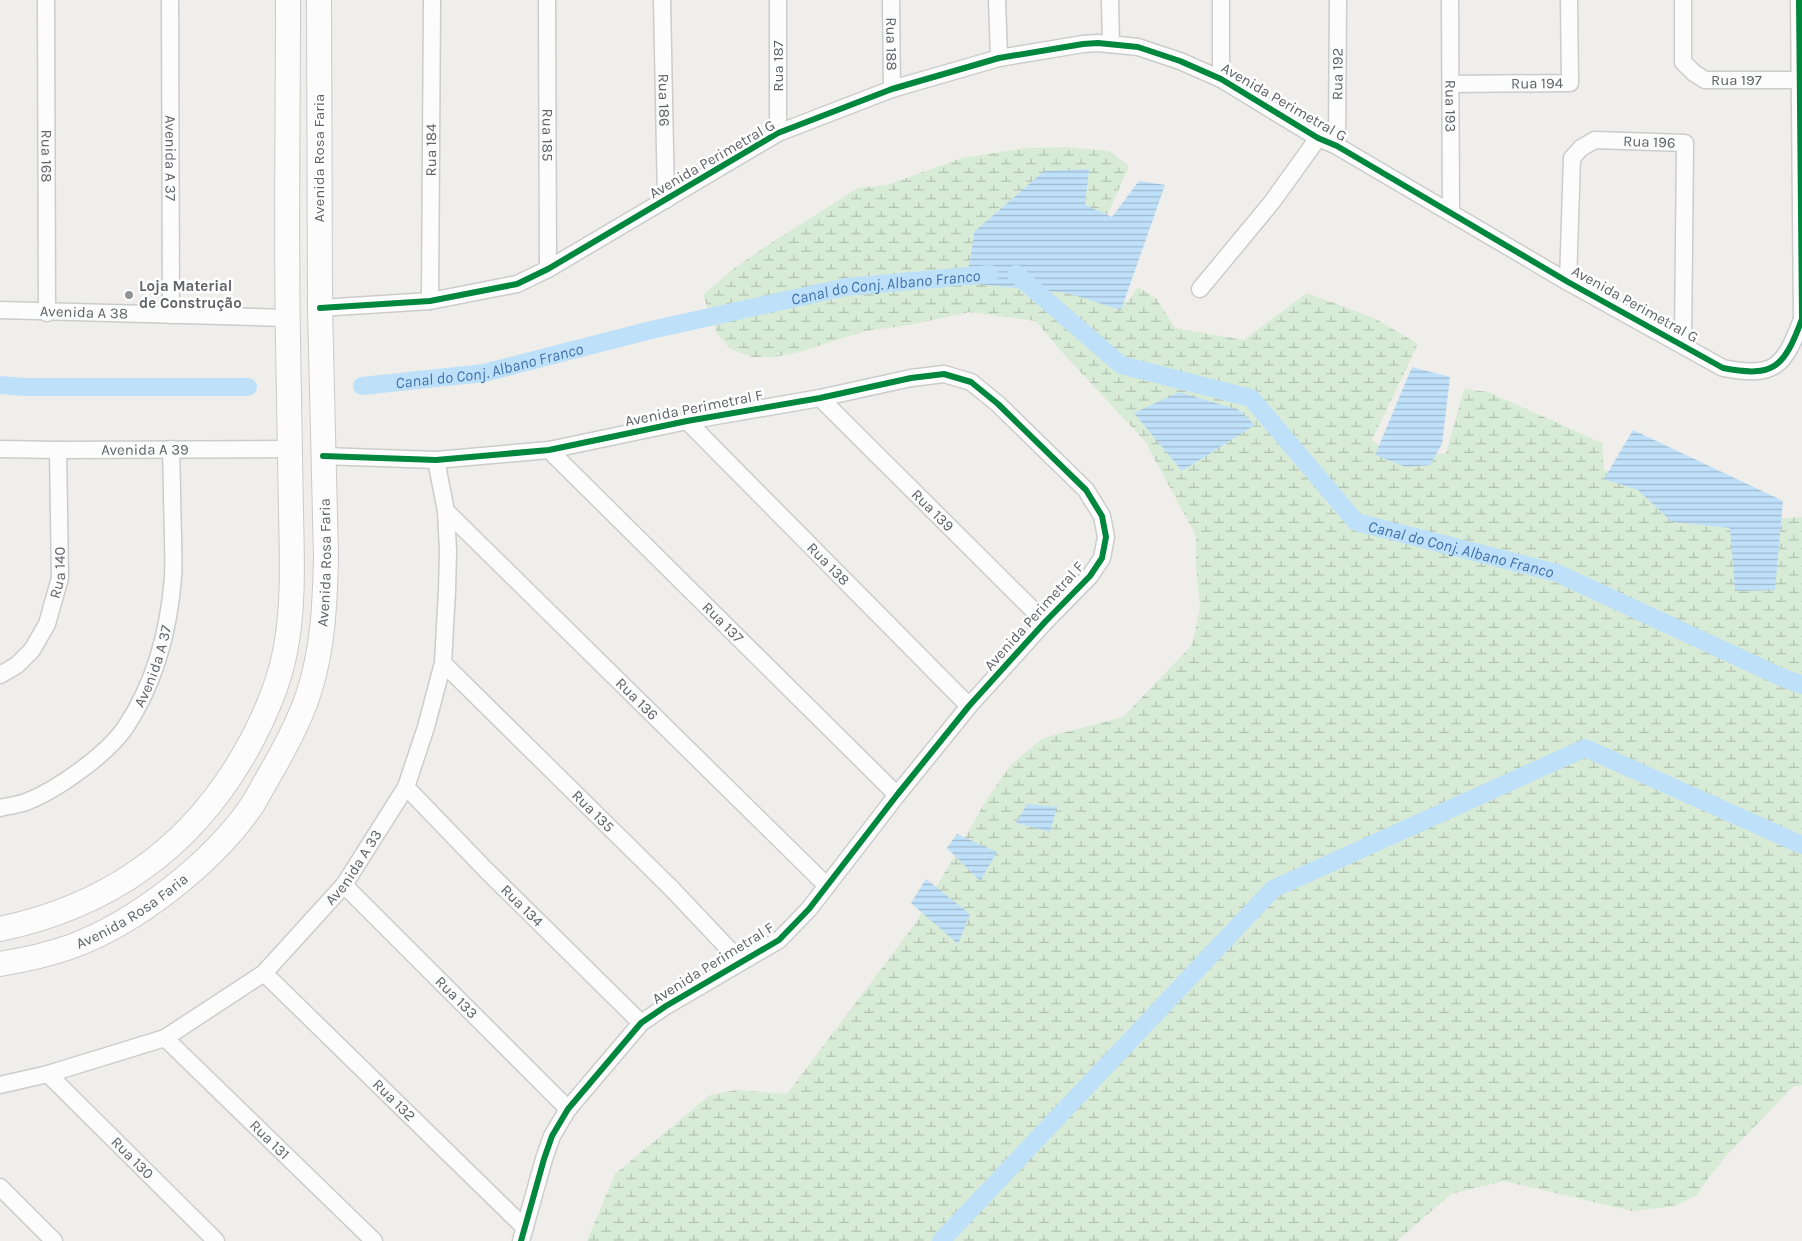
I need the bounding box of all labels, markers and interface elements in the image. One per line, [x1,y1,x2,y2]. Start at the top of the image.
street label: Rua 188 [882,17,901,71]
street label: Rua 187 [769,40,787,92]
street label: Rua 192 [1328,48,1347,100]
street label: Avenida Perimetral G [1218,59,1350,145]
street label: Rua 197 [1711,71,1762,89]
street label: Rua 186 [654,73,674,127]
street label: Rua 194 [1511,74,1564,92]
street label: Rua 193 [1441,80,1460,132]
street label: Avenida Rosa Faria [310,94,328,222]
street label: Rua 185 [538,109,557,161]
street label: Avenida A 37 [161,115,180,201]
street label: Avenida Perimetral G [646,116,778,202]
street label: Rua 184 [422,123,440,176]
street label: Rua 168 [37,130,56,182]
street label: Rua 196 [1623,132,1676,152]
street label: Avenida Perimetral G [1568,262,1702,346]
water label: Canal do Conj. Albano Franco [789,265,981,308]
place label: Loja Material de Construção [139,277,242,312]
marker: Loja Material de Construção [123,289,135,301]
street label: Avenida A 38 [40,302,128,323]
water label: Canal do Conj. Albano Franco [394,338,585,392]
street label: Avenida Perimetral F [623,386,765,430]
street label: Avenida A 39 [101,440,189,459]
street label: Rua 139 [908,485,958,535]
street label: Avenida Rosa Faria [313,498,335,628]
water label: Canal do Conj. Albano Franco [1366,516,1556,581]
street label: Rua 138 [803,539,853,589]
street label: Rua 140 [46,546,69,601]
street label: Avenida Perimetral F [980,558,1088,674]
street label: Rua 137 [699,598,747,647]
street label: Avenida A 37 [130,623,175,710]
street label: Rua 136 [612,674,662,724]
street label: Rua 135 [568,786,618,836]
street label: Avenida A 33 [321,826,386,909]
street label: Avenida Rosa Faria [73,870,192,953]
street label: Rua 134 [497,881,547,931]
street label: Avenida Perimetral F [649,918,777,1008]
street label: Rua 133 [431,972,481,1022]
street label: Rua 132 [369,1075,419,1125]
street label: Rua 131 [246,1116,294,1163]
street label: Rua 130 [107,1133,158,1183]

